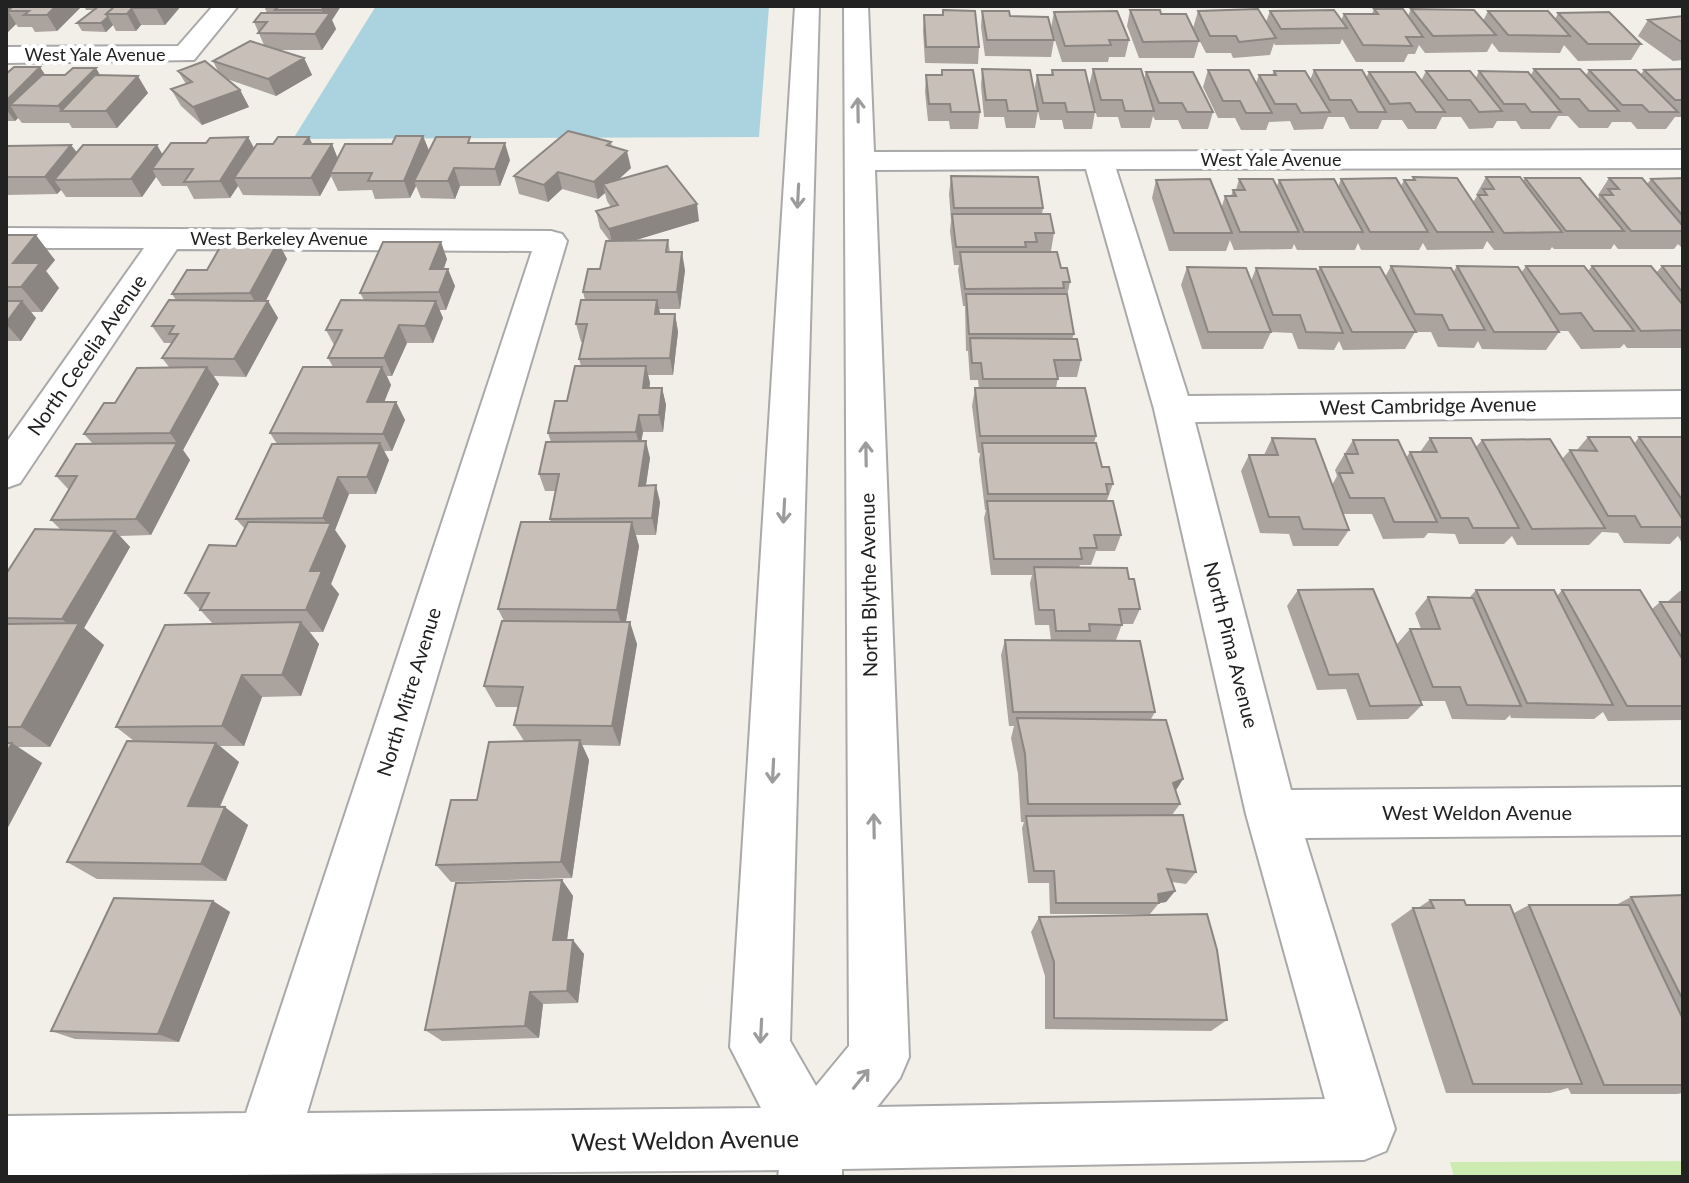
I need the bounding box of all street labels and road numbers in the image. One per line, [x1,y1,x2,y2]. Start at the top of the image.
street label: West Yale Avenue [25,43,165,65]
street label: West Yale Avenue [1201,148,1341,170]
street label: West Berkeley Avenue [190,227,368,249]
street label: North Cecelia Avenue [22,269,151,439]
street label: West Cambridge Avenue [1319,391,1537,419]
street label: North Blythe Avenue [854,493,882,677]
street label: North Pima Avenue [1200,559,1264,731]
street label: North Mitre Avenue [371,604,445,779]
street label: West Weldon Avenue [1382,800,1572,824]
street label: West Weldon Avenue [571,1123,799,1156]

